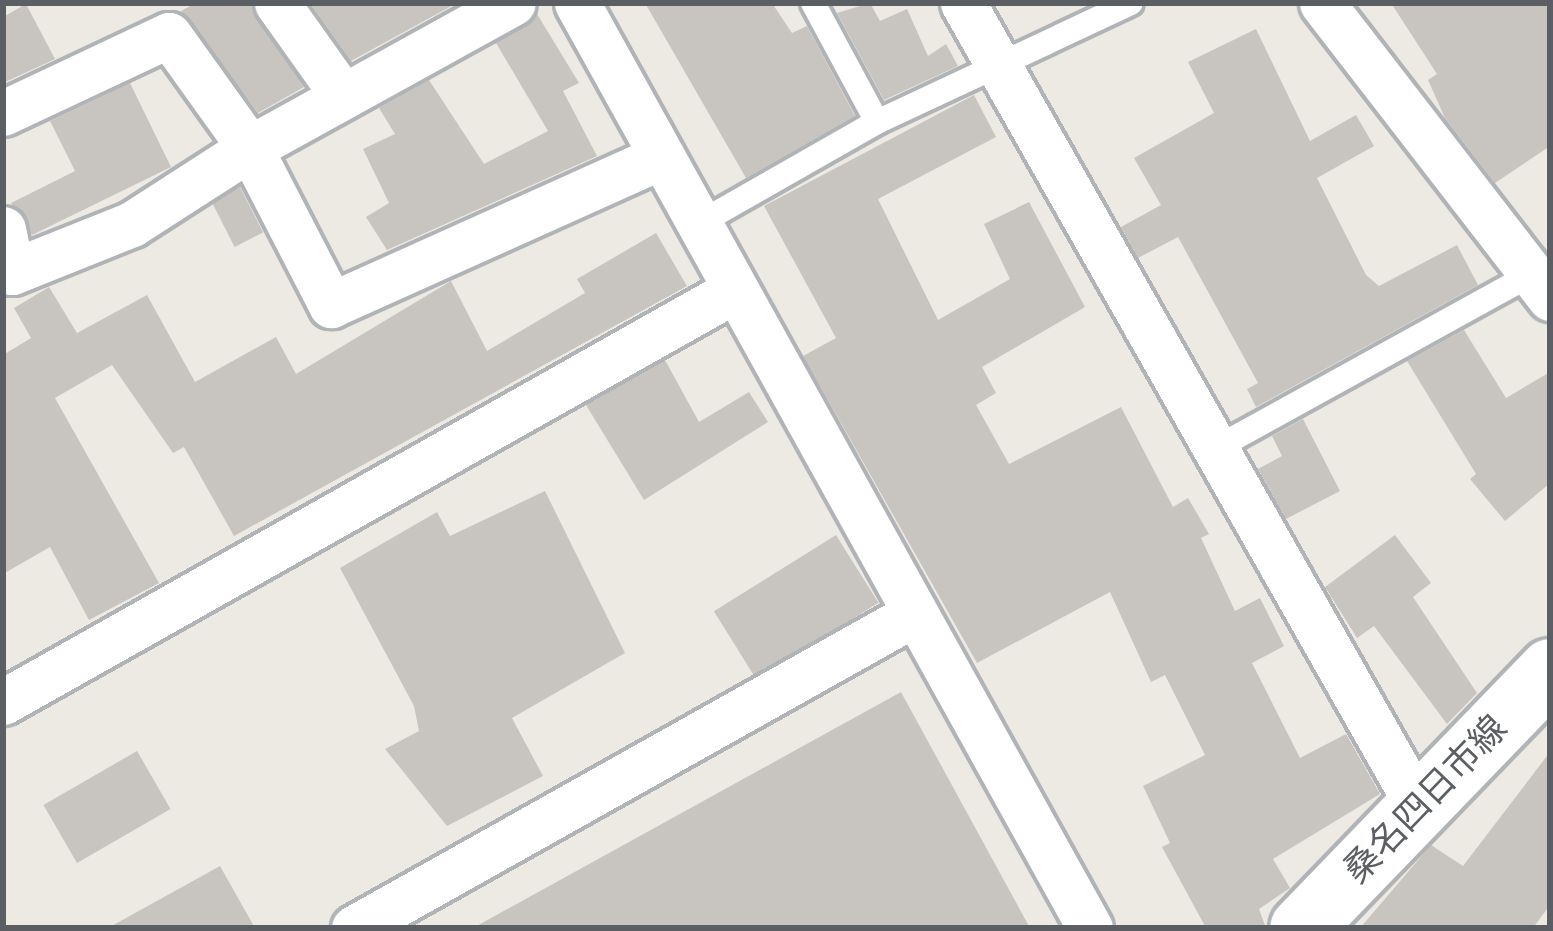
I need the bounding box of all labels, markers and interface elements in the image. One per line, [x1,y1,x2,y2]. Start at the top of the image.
street label: 桑名四日市線 [1334,706,1516,892]

